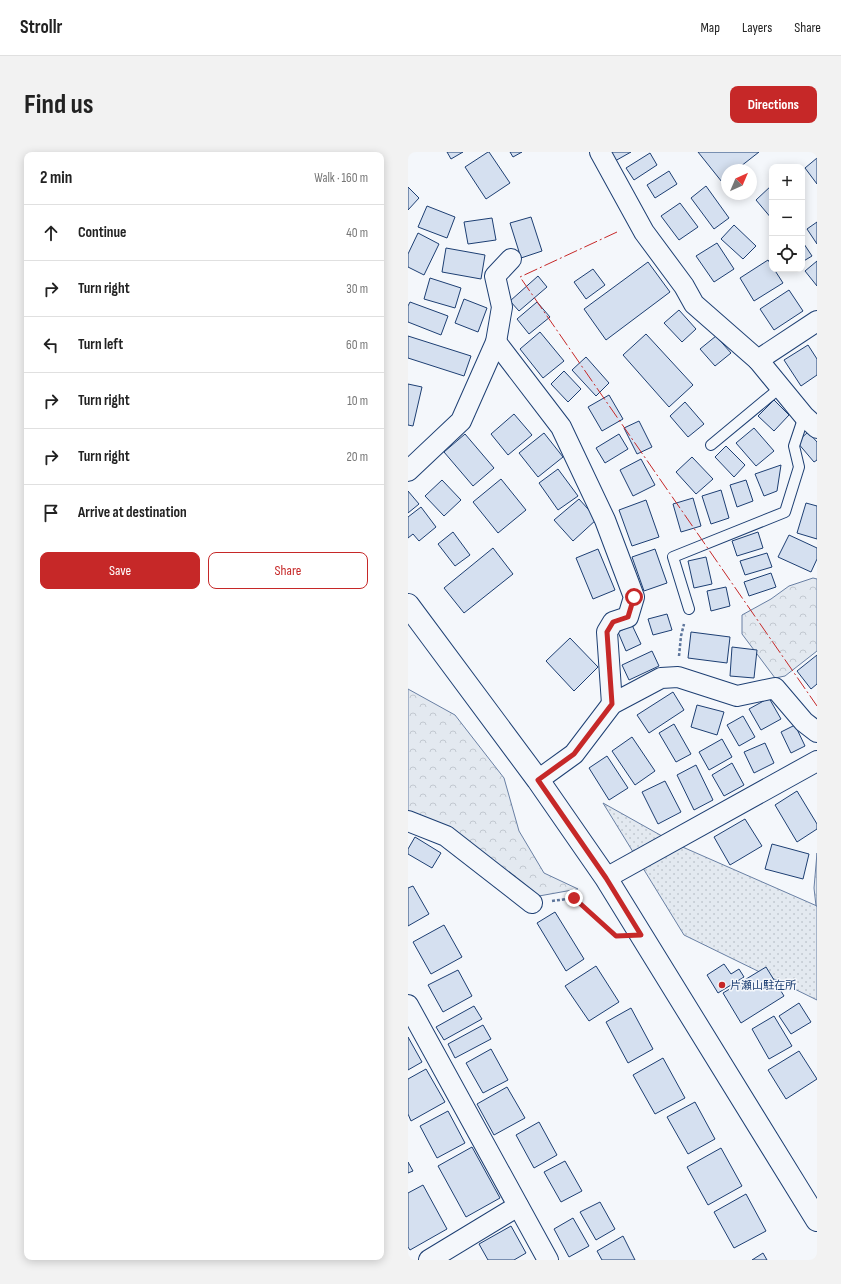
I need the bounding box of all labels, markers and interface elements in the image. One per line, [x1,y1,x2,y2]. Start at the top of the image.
text: Strollr [20,16,62,39]
text: Map [700,19,720,36]
text: Layers [742,19,772,36]
text: Share [794,19,821,36]
button: Directions [730,86,817,123]
text: Find us [24,88,93,121]
north arrow [721,164,757,200]
map controls [769,164,805,272]
button: + [769,164,805,200]
text: 2 min [40,168,72,188]
text: Walk · 160 m [314,170,368,186]
button: − [769,200,805,236]
icon: ahead [40,222,62,244]
text: Continue [78,223,127,242]
text: 40 m [346,225,368,241]
button: locate [769,236,805,272]
icon: right [40,278,62,300]
text: Turn right [78,279,130,298]
text: 30 m [346,281,368,297]
icon: left [40,334,62,356]
text: Turn left [78,335,123,354]
text: 60 m [346,337,368,353]
icon: right [40,390,62,412]
text: Turn right [78,391,130,410]
text: 10 m [347,393,368,409]
icon: right [40,446,62,468]
text: Turn right [78,447,130,466]
text: 20 m [346,449,368,465]
icon: arrive [40,502,62,524]
text: Arrive at destination [78,503,187,522]
button: Save [40,552,200,589]
button: Share [208,552,368,589]
route start [625,588,643,606]
route end [565,889,583,907]
place label: 片瀬山駐在所 [730,979,797,992]
marker: 片瀬山駐在所 [717,980,727,990]

